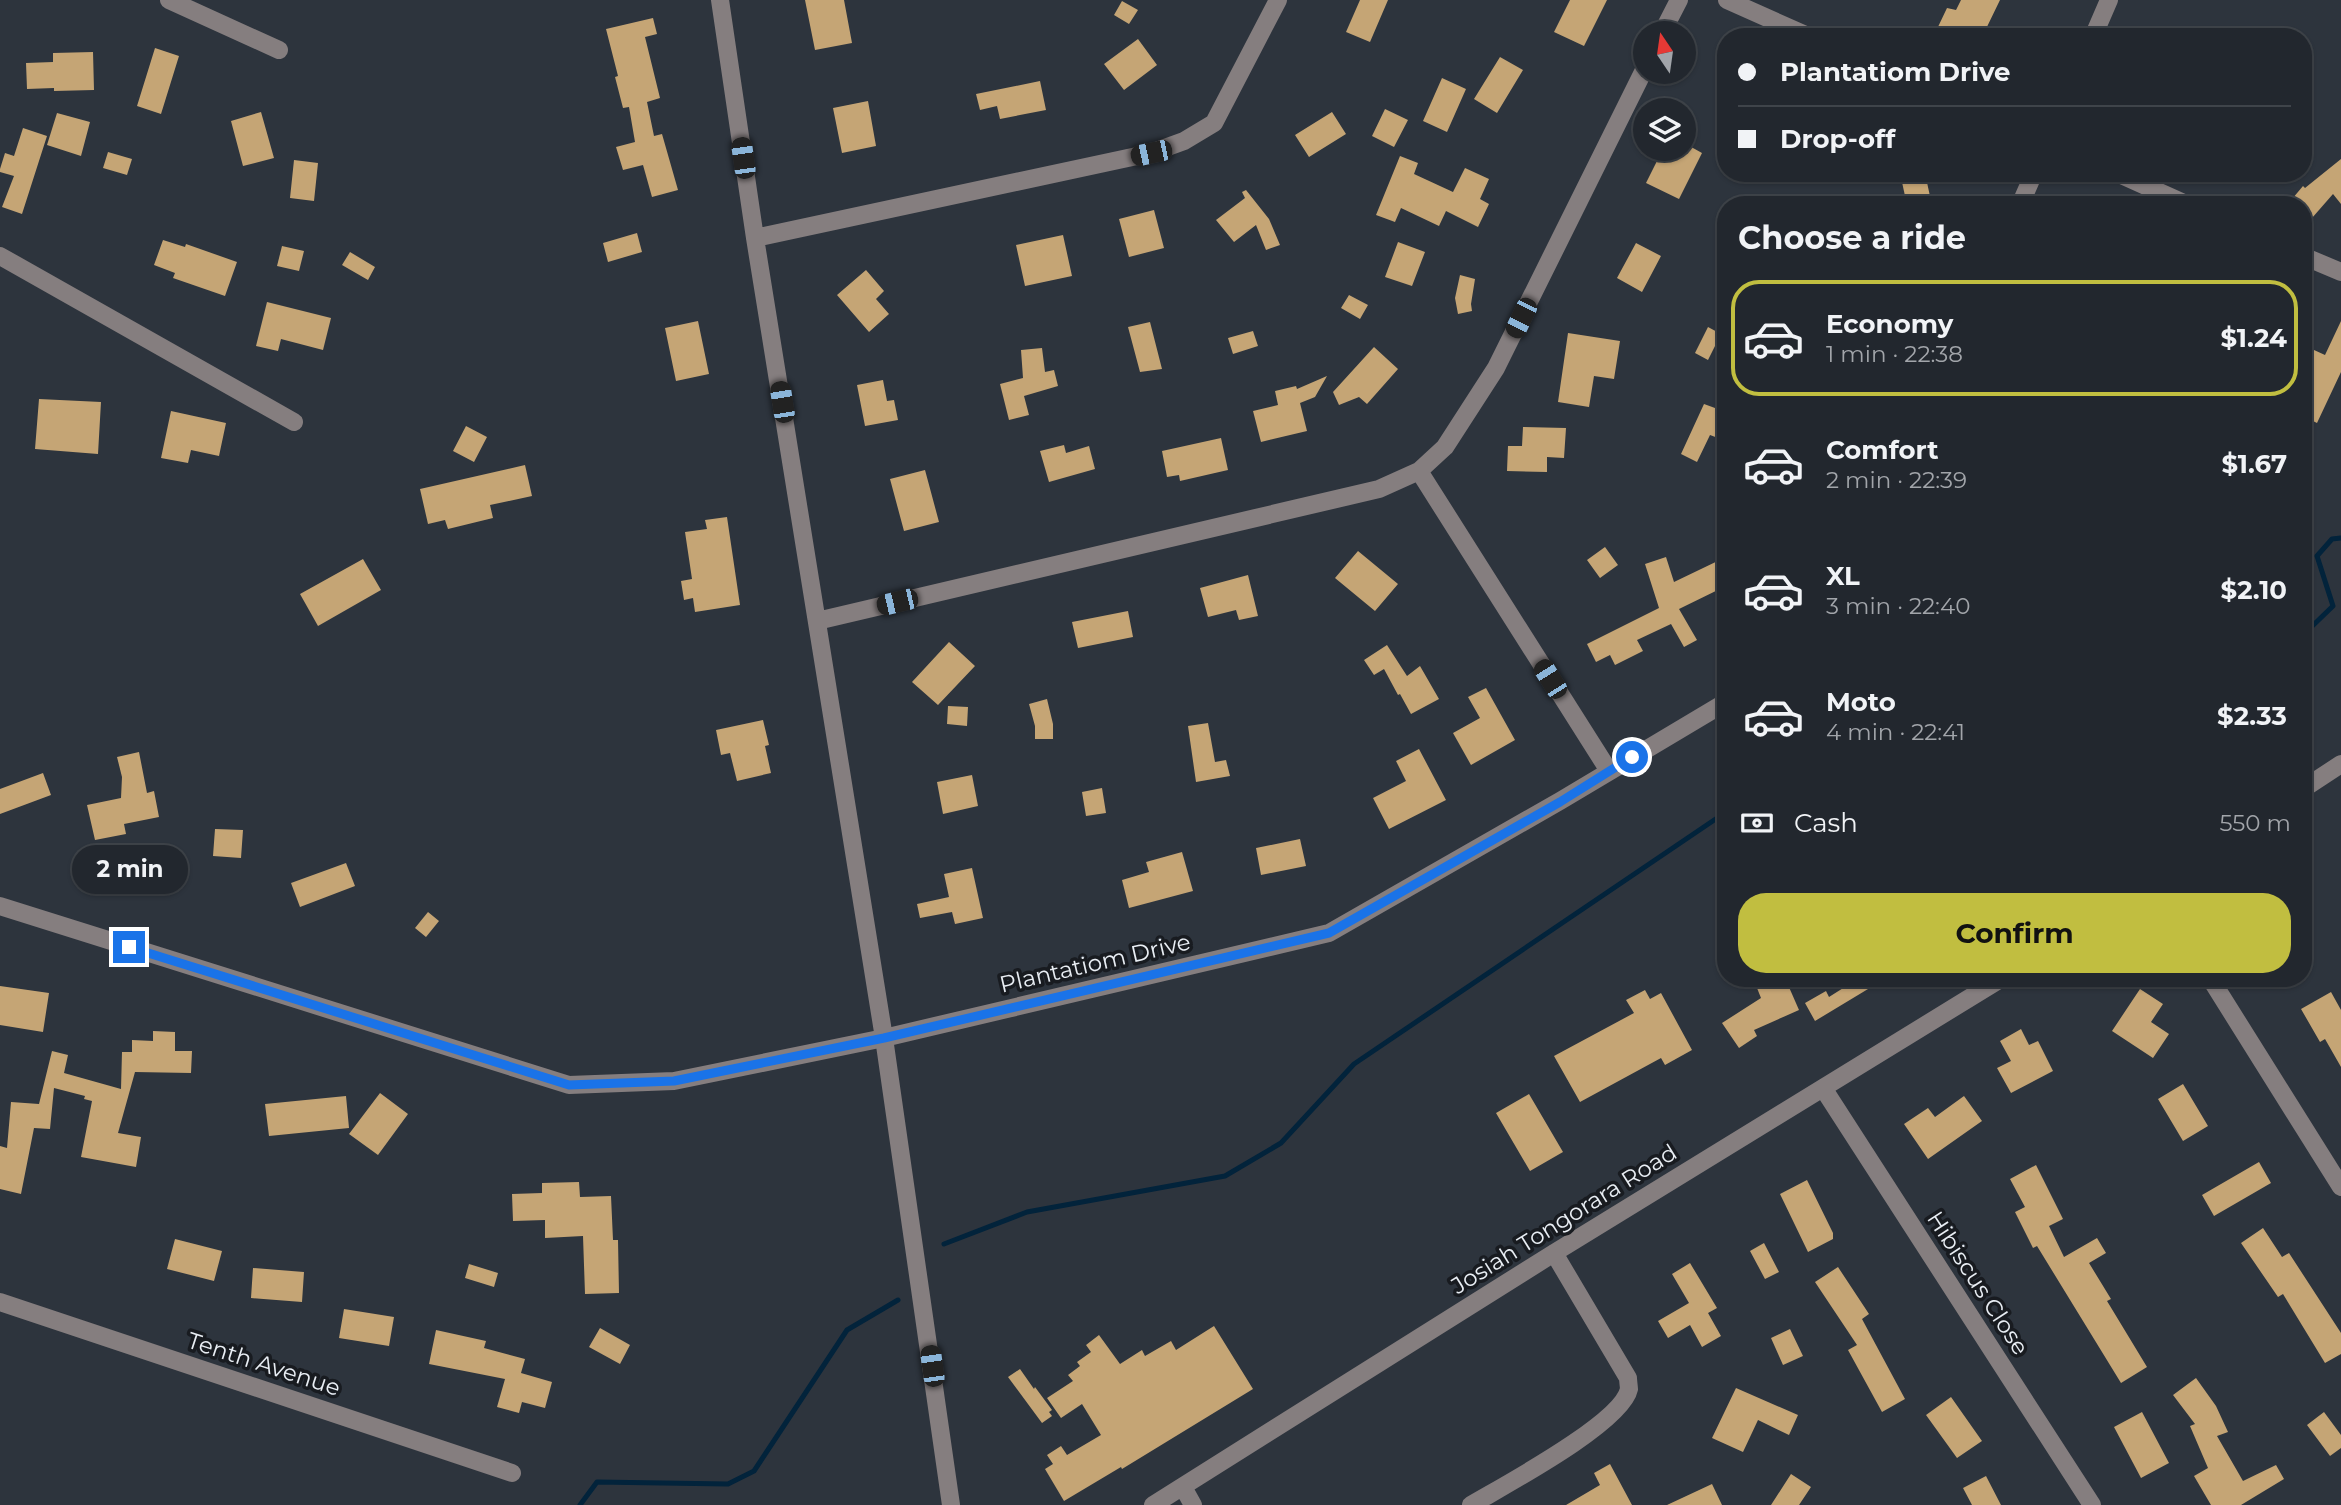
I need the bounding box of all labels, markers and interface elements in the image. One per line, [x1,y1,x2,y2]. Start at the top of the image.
north arrow [1633,21,1696,84]
map controls [1633,21,1696,161]
text: Plantatiom Drive [1780,56,2011,88]
button: layers [1633,98,1696,161]
text: Drop-off [1780,123,1895,155]
car [730,136,757,180]
car [1129,138,1174,168]
text: Choose a ride [1738,218,1966,257]
car [1503,295,1540,341]
icon: car [1742,307,1805,370]
text: Economy [1826,308,1953,340]
text: $1.24 [2220,322,2287,354]
text: 1 min · 22:38 [1826,340,1963,368]
car [769,380,796,424]
icon: car [1742,433,1805,496]
text: Comfort [1826,434,1938,466]
text: $1.67 [2221,448,2287,480]
text: 2 min · 22:39 [1826,466,1967,494]
icon: car [1742,559,1805,622]
text: XL [1826,560,1860,592]
text: $2.10 [2221,574,2287,606]
car [875,587,920,617]
text: 3 min · 22:40 [1826,592,1970,620]
car [1530,656,1571,702]
icon: car [1742,685,1805,748]
text: Moto [1826,686,1896,718]
text: $2.33 [2217,700,2287,732]
text: 4 min · 22:41 [1826,718,1965,746]
route start [1616,741,1648,773]
icon: cash [1738,804,1776,842]
text: Cash [1794,807,1858,839]
text: 550 m [2219,809,2291,837]
callout: 2 min [71,846,187,894]
text: 2 min [96,855,164,883]
button: Confirm [1738,893,2291,973]
street label: Plantatiom Drive [997,927,1193,999]
route end [113,931,145,963]
street label: Josiah Tongorara Road [1445,1138,1682,1300]
street label: Hibiscus Close [1921,1206,2035,1360]
street label: Tenth Avenue [184,1326,344,1402]
car [919,1344,946,1388]

